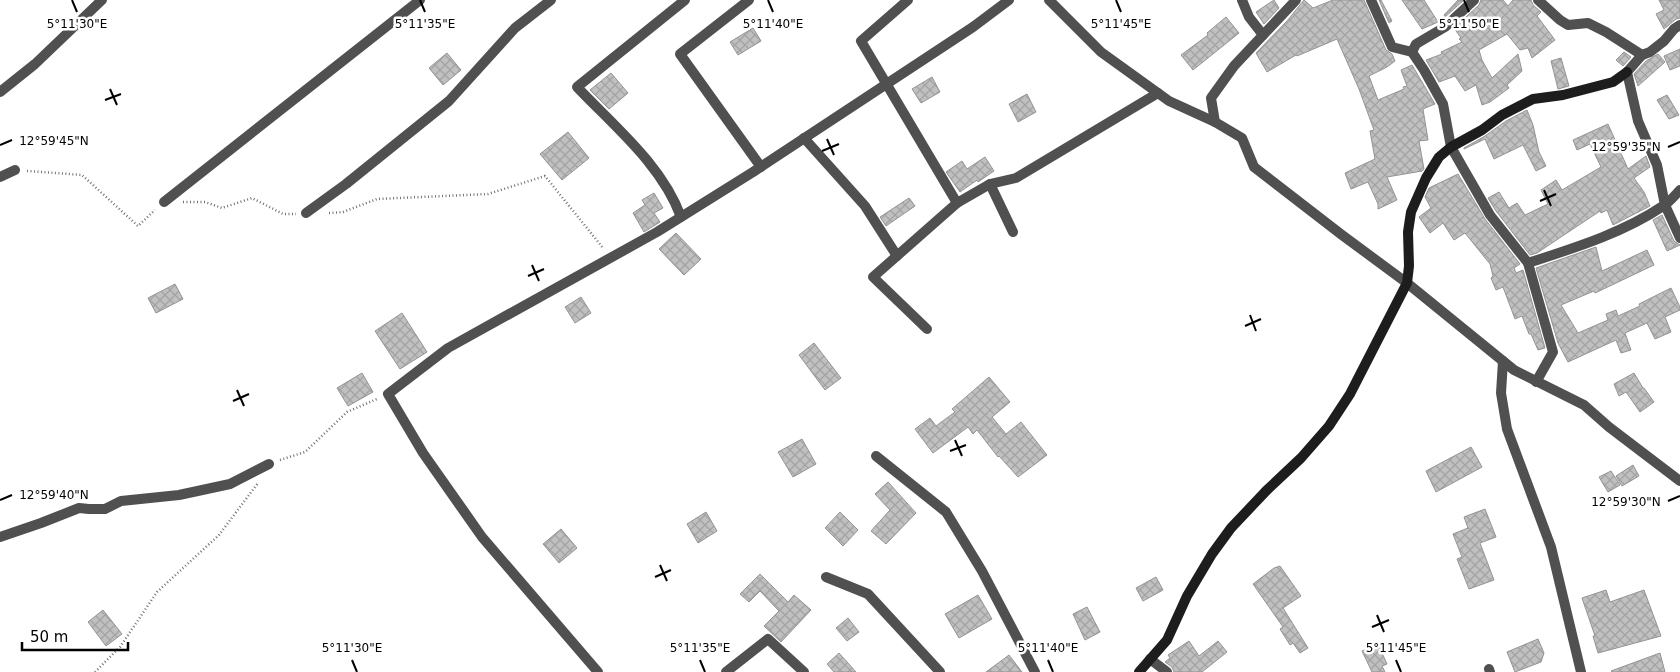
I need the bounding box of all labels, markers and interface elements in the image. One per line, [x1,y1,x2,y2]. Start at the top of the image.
text: 5°11'30"E [47,17,107,31]
text: 5°11'35"E [395,17,455,31]
text: 5°11'40"E [743,17,803,31]
text: 5°11'45"E [1091,17,1151,31]
text: 5°11'50"E [1439,17,1499,31]
text: 12°59'45"N [19,134,89,148]
text: 12°59'35"N [1591,140,1661,154]
text: 12°59'40"N [19,488,89,502]
text: 12°59'30"N [1591,495,1661,509]
scale bar [22,620,129,652]
text: 50 m [30,628,68,646]
text: 5°11'30"E [322,641,382,655]
text: 5°11'35"E [670,641,730,655]
text: 5°11'40"E [1018,641,1078,655]
text: 5°11'45"E [1366,641,1426,655]

